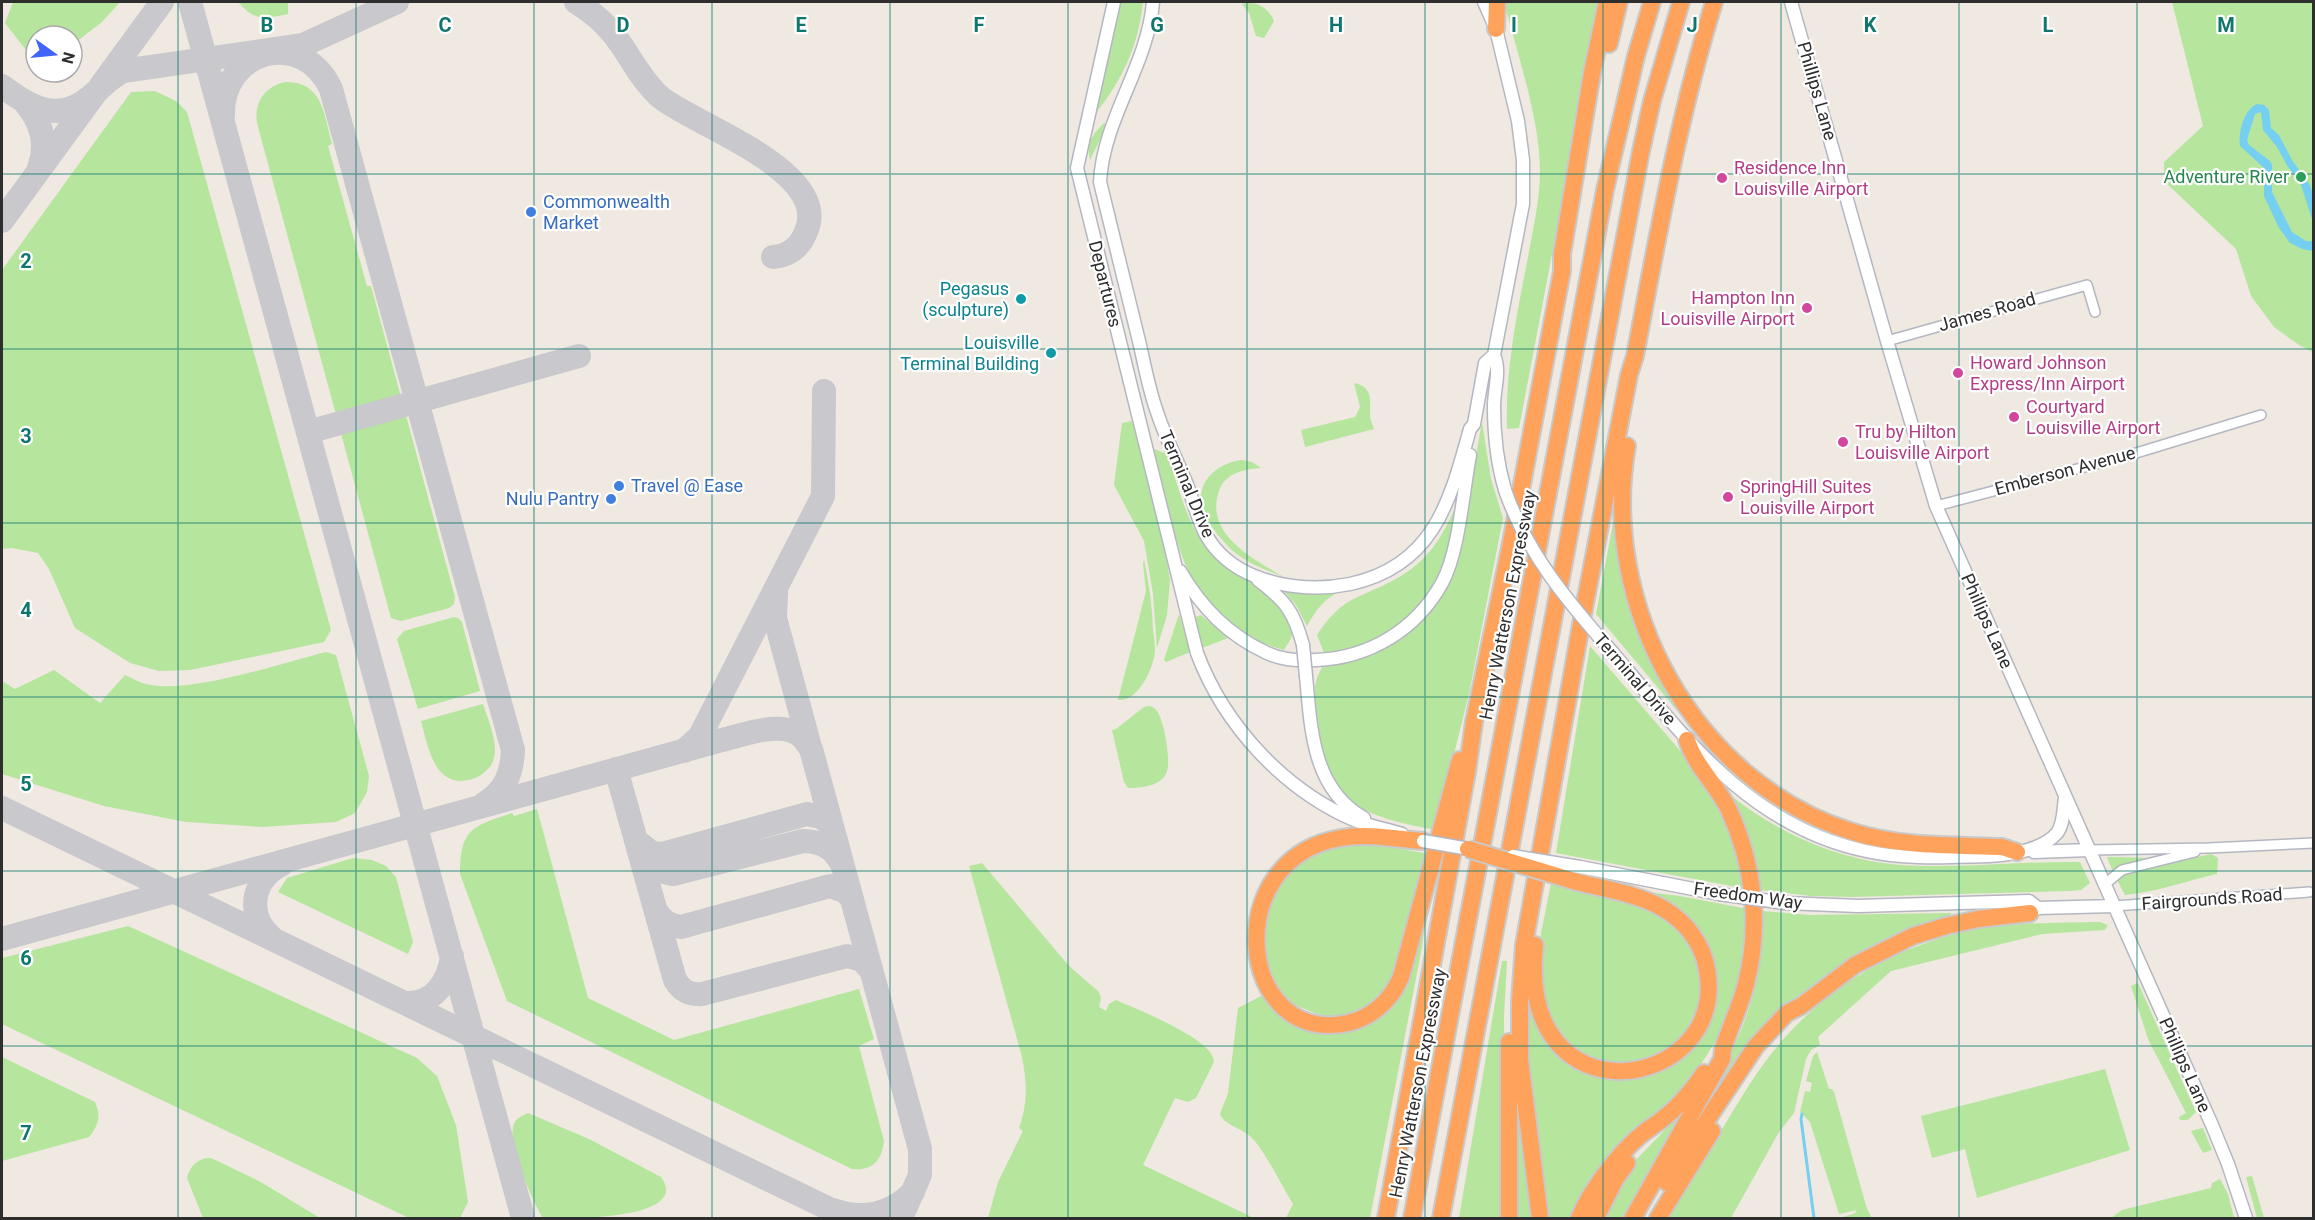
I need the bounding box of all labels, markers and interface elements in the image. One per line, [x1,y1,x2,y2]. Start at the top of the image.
text: B [261,13,273,37]
text: C [438,13,452,37]
text: D [617,13,630,37]
text: E [795,13,807,37]
text: F [974,13,985,37]
text: G [1150,13,1164,37]
text: H [1329,13,1343,37]
text: I [1511,13,1517,37]
text: J [1686,13,1698,37]
text: K [1864,13,1877,37]
text: L [2043,13,2054,37]
text: M [2217,13,2235,37]
north arrow [24,24,84,84]
street label: Phillips Lane [1793,39,1842,143]
text: N [57,50,79,66]
place label: Residence Inn Louisville Airport [1734,157,1869,199]
place label: Adventure River [2164,166,2289,187]
marker: Adventure River [2294,170,2308,184]
marker: Residence Inn Louisville Airport [1715,171,1729,185]
place label: Commonwealth Market [543,191,670,233]
marker: Commonwealth Market [524,205,538,219]
street label: Departures [1085,238,1126,329]
text: 2 [20,249,32,273]
place label: Pegasus (sculpture) [922,278,1009,321]
place label: Hampton Inn Louisville Airport [1661,287,1795,329]
street label: James Road [1936,288,2038,335]
marker: Pegasus (sculpture) [1014,292,1028,306]
marker: Hampton Inn Louisville Airport [1800,301,1814,315]
place label: Louisville Terminal Building [900,332,1039,374]
marker: Louisville Terminal Building [1044,346,1058,360]
place label: Howard Johnson Express/Inn Airport [1970,352,2125,394]
marker: Howard Johnson Express/Inn Airport [1951,366,1965,380]
place label: Courtyard Louisville Airport [2026,396,2161,438]
marker: Courtyard Louisville Airport [2007,410,2021,424]
place label: Tru by Hilton Louisville Airport [1855,421,1990,463]
text: 3 [20,424,32,448]
street label: Terminal Drive [1155,427,1220,541]
marker: Tru by Hilton Louisville Airport [1836,435,1850,449]
street label: Emberson Avenue [1992,442,2137,499]
place label: Travel @ Ease [631,475,743,496]
place label: SpringHill Suites Louisville Airport [1740,476,1875,518]
marker: Travel @ Ease [612,479,626,493]
place label: Nulu Pantry [506,488,599,509]
street label: Henry Watterson Expressway [1475,488,1540,721]
marker: SpringHill Suites Louisville Airport [1721,490,1735,504]
marker: Nulu Pantry [604,492,618,506]
street label: Phillips Lane [1957,570,2018,671]
text: 4 [20,598,32,622]
street label: Terminal Drive [1590,628,1681,729]
text: 5 [20,772,32,796]
street label: Freedom Way [1693,878,1804,914]
street label: Fairgrounds Road [2141,883,2283,914]
text: 6 [20,946,32,970]
street label: Henry Watterson Expressway [1385,966,1450,1199]
street label: Phillips Lane [2155,1014,2216,1115]
text: 7 [20,1121,32,1145]

